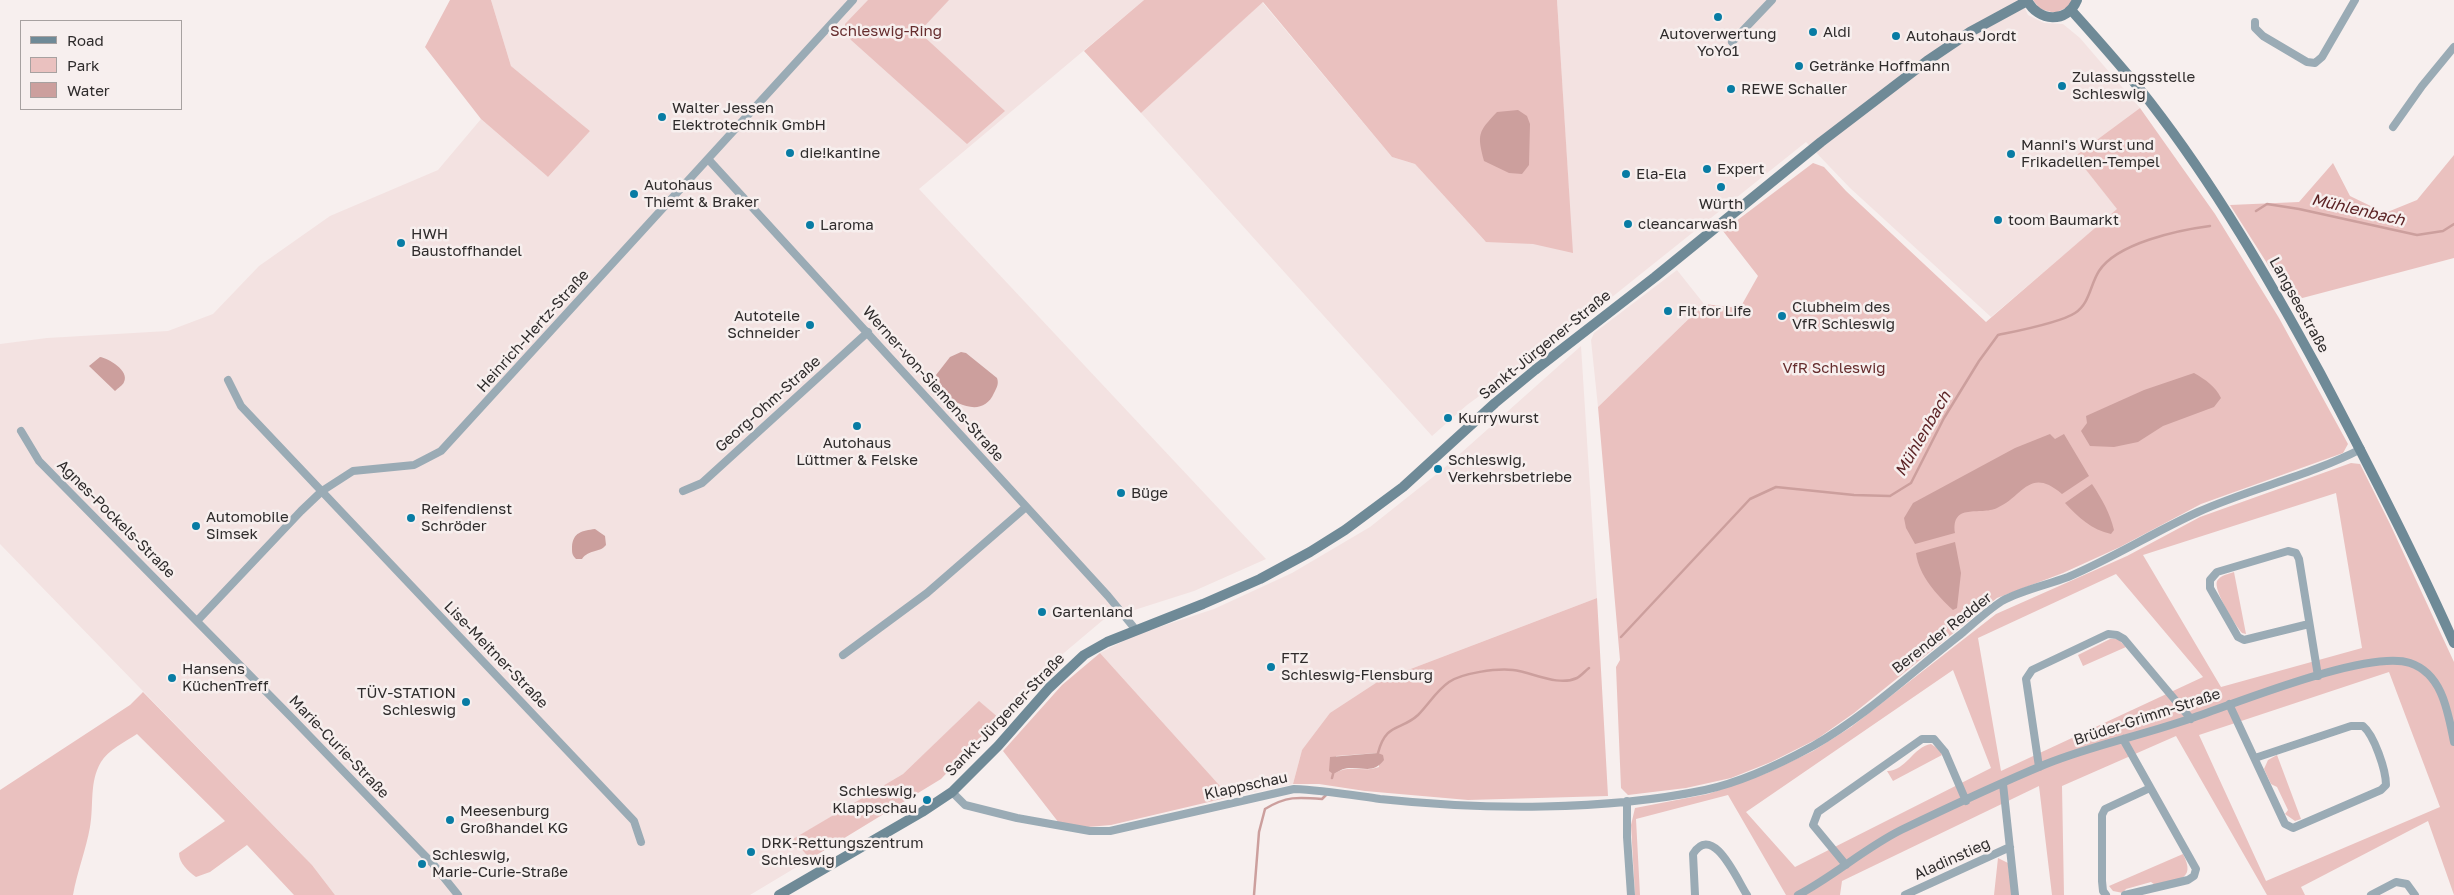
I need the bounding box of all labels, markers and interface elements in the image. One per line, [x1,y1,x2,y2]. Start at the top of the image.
marker: Autoverwertung YoYo1 [1712,11,1724,23]
legend [20,20,182,110]
park label: Schleswig-Ring [830,22,942,40]
place label: Aldi [1823,23,1851,41]
place label: Autoverwertung YoYo1 [1660,25,1776,60]
marker: Aldi [1807,26,1819,38]
place label: Autohaus Jordt [1906,27,2017,45]
marker: Autohaus Jordt [1890,30,1902,42]
text: Road [67,31,104,49]
text: Park [67,56,99,74]
place label: Getränke Hoffmann [1809,57,1950,75]
marker: Getränke Hoffmann [1793,60,1805,72]
place label: Zulassungsstelle Schleswig [2072,68,2195,103]
place label: REWE Schaller [1741,80,1847,98]
marker: Zulassungsstelle Schleswig [2056,80,2068,92]
text: Water [67,81,110,99]
marker: REWE Schaller [1725,83,1737,95]
place label: Walter Jessen Elektrotechnik GmbH [672,99,826,134]
marker: Walter Jessen Elektrotechnik GmbH [656,111,668,123]
place label: Manni's Wurst und Frikadellen-Tempel [2021,136,2160,171]
place label: die!kantine [800,144,880,162]
marker: die!kantine [784,147,796,159]
marker: Manni's Wurst und Frikadellen-Tempel [2005,148,2017,160]
place label: Expert [1717,160,1764,178]
marker: Expert [1701,163,1713,175]
place label: Ela-Ela [1636,165,1687,183]
marker: Ela-Ela [1620,168,1632,180]
place label: Autohaus Thiemt & Braker [644,176,759,211]
marker: Würth [1715,181,1727,193]
marker: Autohaus Thiemt & Braker [628,188,640,200]
water label: Mühlenbach [2310,190,2406,230]
place label: Würth [1699,195,1743,213]
place label: toom Baumarkt [2008,211,2119,229]
marker: toom Baumarkt [1992,214,2004,226]
place label: cleancarwash [1638,215,1738,233]
place label: Laroma [820,216,874,234]
marker: cleancarwash [1622,218,1634,230]
marker: Laroma [804,219,816,231]
place label: HWH Baustoffhandel [411,225,522,260]
marker: HWH Baustoffhandel [395,237,407,249]
street label: Langseestraße [2265,254,2333,356]
street label: Heinrich-Hertz-Straße [473,266,593,396]
street label: Sankt-Jürgener-Straße [1476,286,1614,404]
place label: Clubheim des VfR Schleswig [1792,298,1895,333]
place label: Fit for Life [1678,302,1751,320]
street label: Werner-von-Siemens-Straße [858,303,1008,465]
marker: Fit for Life [1662,305,1674,317]
place label: Autoteile Schneider [727,307,800,342]
marker: Clubheim des VfR Schleswig [1776,310,1788,322]
marker: Autoteile Schneider [804,319,816,331]
street label: Georg-Ohm-Straße [712,352,824,456]
park label: VfR Schleswig [1783,359,1885,377]
water label: Mühlenbach [1891,388,1955,480]
place label: Kurrywurst [1458,409,1539,427]
marker: Kurrywurst [1442,412,1454,424]
marker: Autohaus Lüttmer & Felske [851,420,863,432]
place label: Autohaus Lüttmer & Felske [796,434,918,469]
place label: Schleswig, Verkehrsbetriebe [1448,451,1572,486]
street label: Agnes-Pockels-Straße [53,456,179,582]
marker: Schleswig, Verkehrsbetriebe [1432,463,1444,475]
place label: Büge [1131,484,1168,502]
marker: Büge [1115,487,1127,499]
place label: Reifendienst Schröder [421,500,512,535]
place label: Automobile Simsek [206,508,289,543]
marker: Reifendienst Schröder [405,512,417,524]
marker: Automobile Simsek [190,520,202,532]
street label: Berender Redder [1889,588,1995,678]
street label: Lise-Meitner-Straße [440,598,552,712]
place label: Gartenland [1052,603,1133,621]
marker: Gartenland [1036,606,1048,618]
place label: FTZ Schleswig-Flensburg [1281,649,1433,684]
street label: Sankt-Jürgener-Straße [942,650,1068,780]
place label: Hansens KüchenTreff [182,660,268,695]
marker: FTZ Schleswig-Flensburg [1265,661,1277,673]
marker: Hansens KüchenTreff [166,672,178,684]
place label: TÜV-STATION Schleswig [357,684,456,719]
street label: Brüder-Grimm-Straße [2071,685,2223,749]
street label: Marie-Curie-Straße [285,692,393,802]
marker: TÜV-STATION Schleswig [460,696,472,708]
street label: Klappschau [1203,768,1289,804]
place label: Schleswig, Klappschau [832,782,917,817]
marker: Schleswig, Klappschau [921,794,933,806]
place label: Meesenburg Großhandel KG [460,802,568,837]
marker: Meesenburg Großhandel KG [444,814,456,826]
place label: DRK-Rettungszentrum Schleswig [761,834,923,869]
street label: Aladinstieg [1911,834,1993,884]
place label: Schleswig, Marie-Curie-Straße [432,846,568,881]
marker: DRK-Rettungszentrum Schleswig [745,846,757,858]
marker: Schleswig, Marie-Curie-Straße [416,858,428,870]

